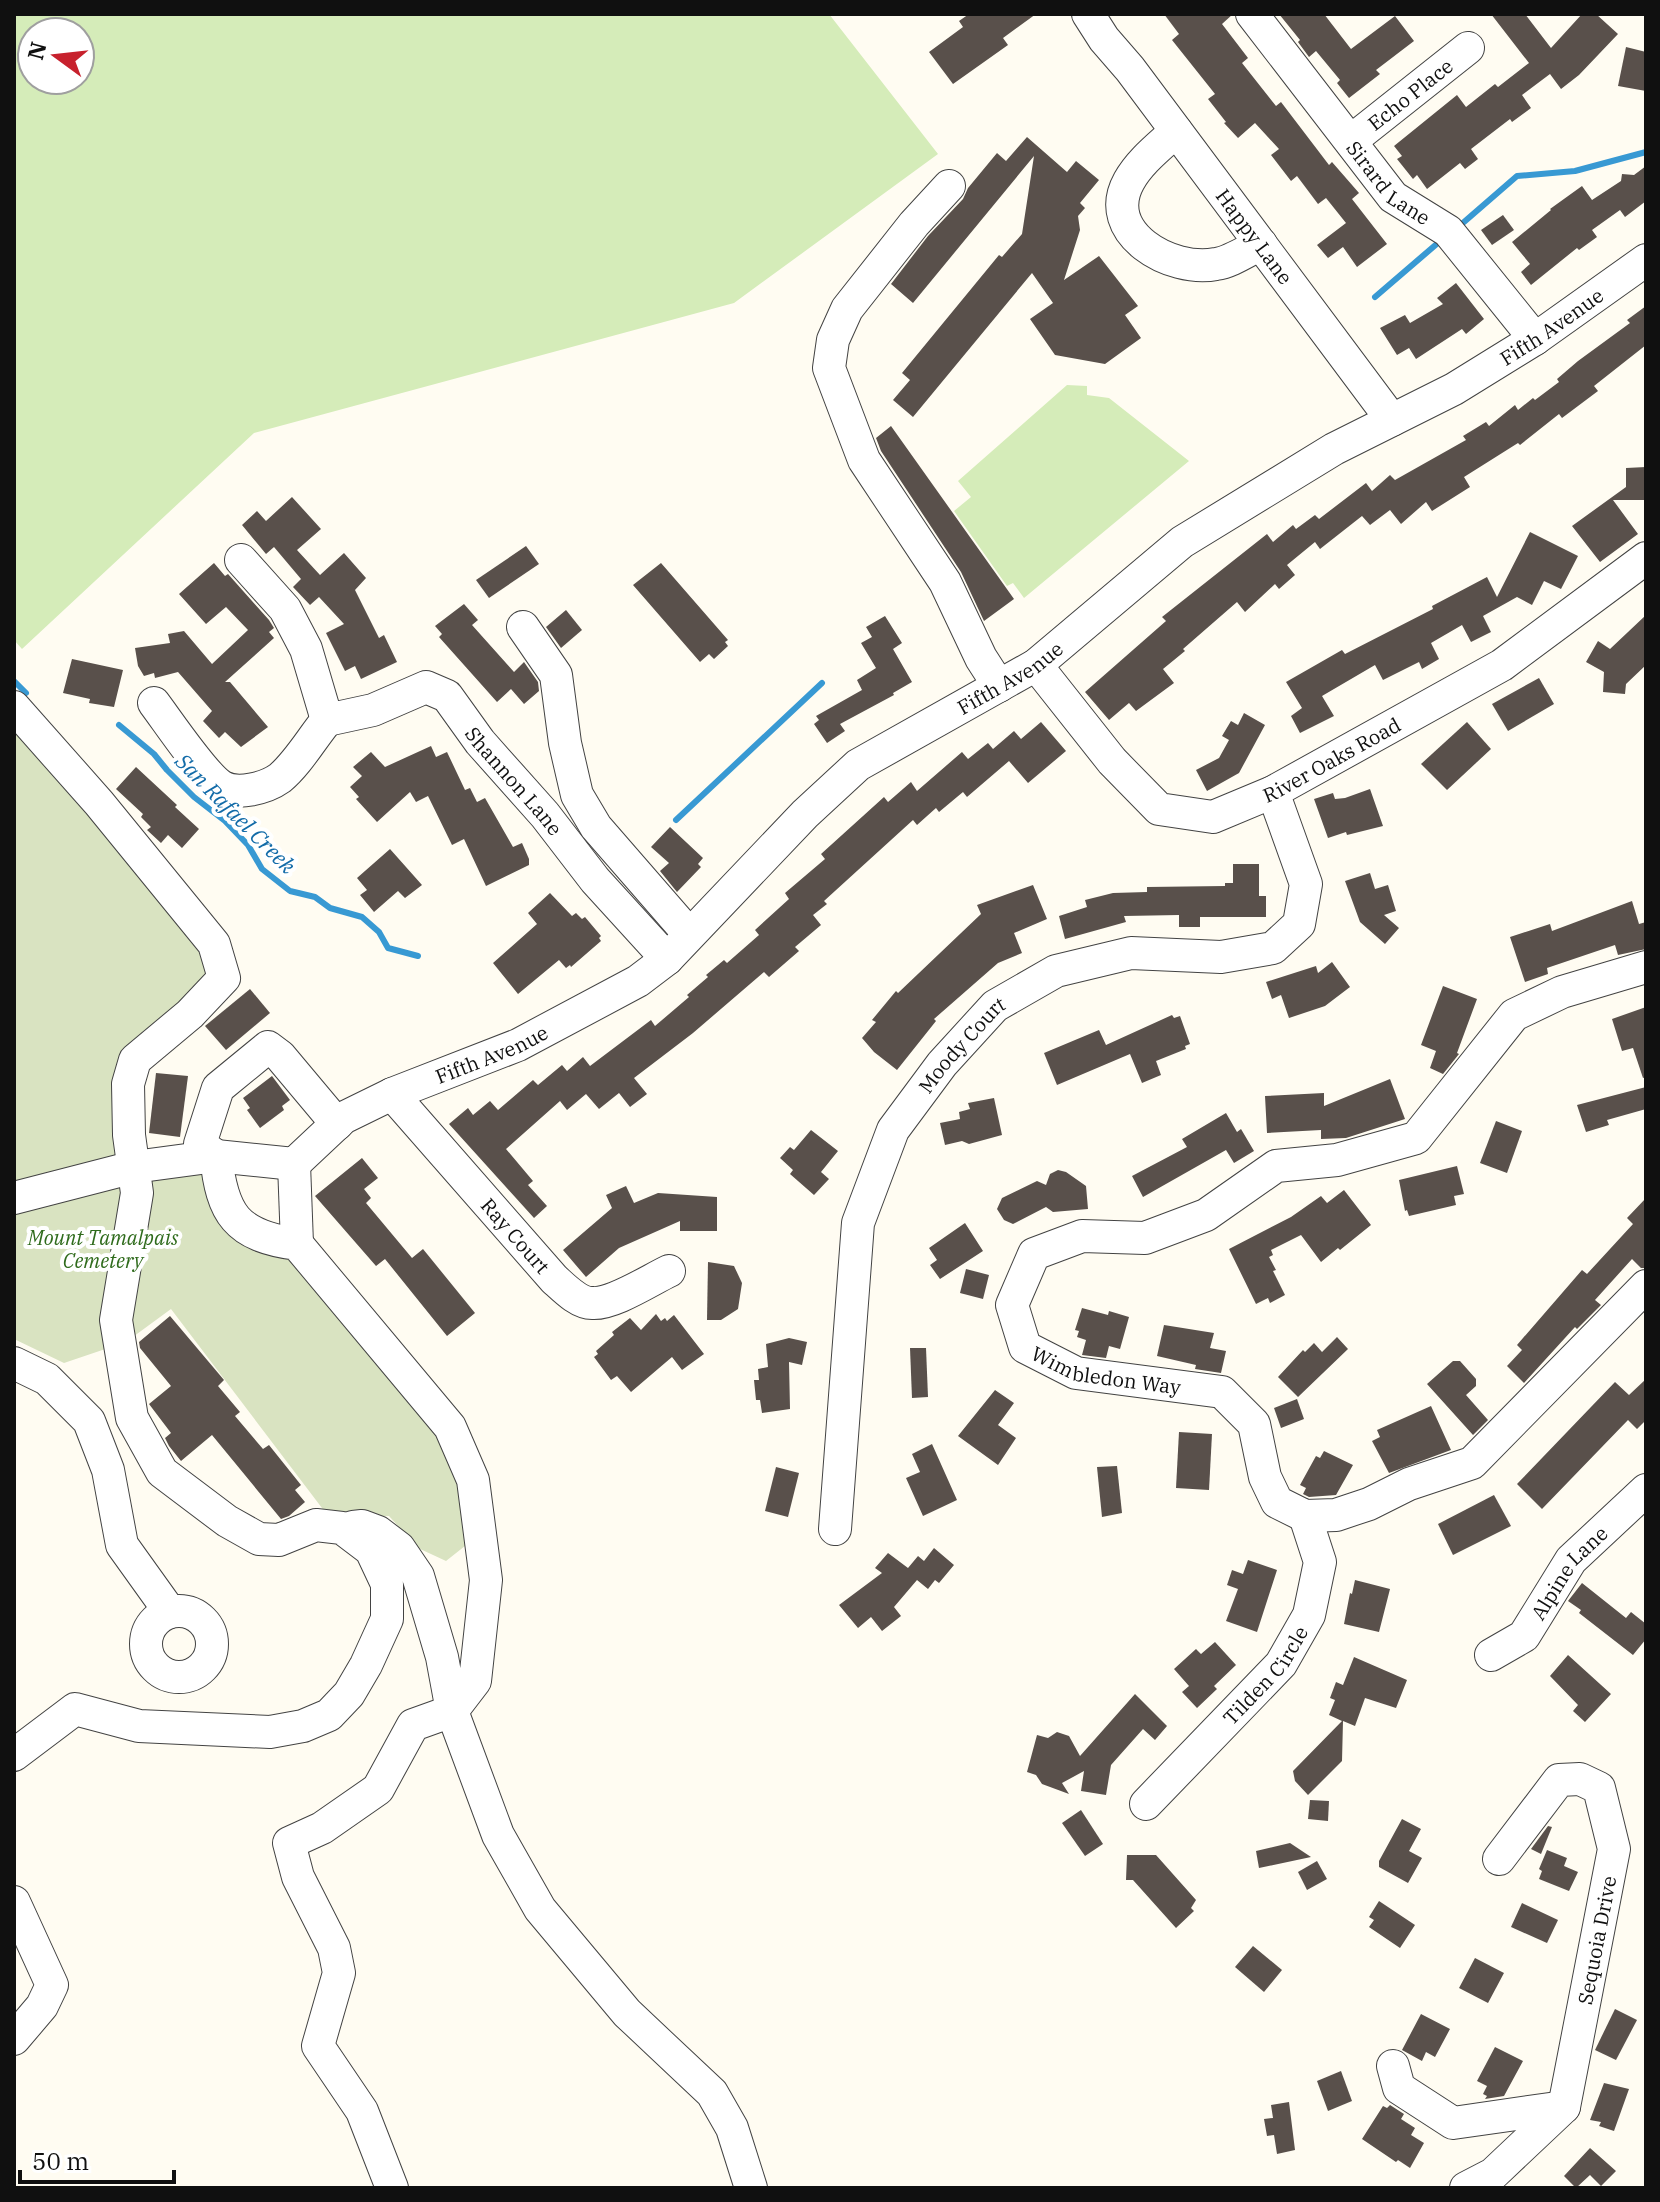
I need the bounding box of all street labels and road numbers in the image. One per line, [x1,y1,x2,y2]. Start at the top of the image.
street label: Echo Place [1362,52,1458,136]
street label: Sirard Lane [1341,135,1436,231]
street label: Happy Lane [1210,183,1299,289]
street label: Fifth Avenue [1494,281,1608,371]
street label: Fifth Avenue [952,635,1068,720]
street label: River Oaks Road [1259,711,1405,808]
street label: Shannon Lane [460,721,569,841]
street label: Moody Court [912,990,1010,1098]
street label: Fifth Avenue [431,1018,552,1089]
street label: Ray Court [475,1192,556,1279]
street label: Wimbledon Way [1027,1339,1183,1400]
street label: Alpine Lane [1524,1520,1613,1625]
street label: Tilden Circle [1216,1621,1314,1730]
street label: Sequoia Drive [1571,1873,1622,2007]

